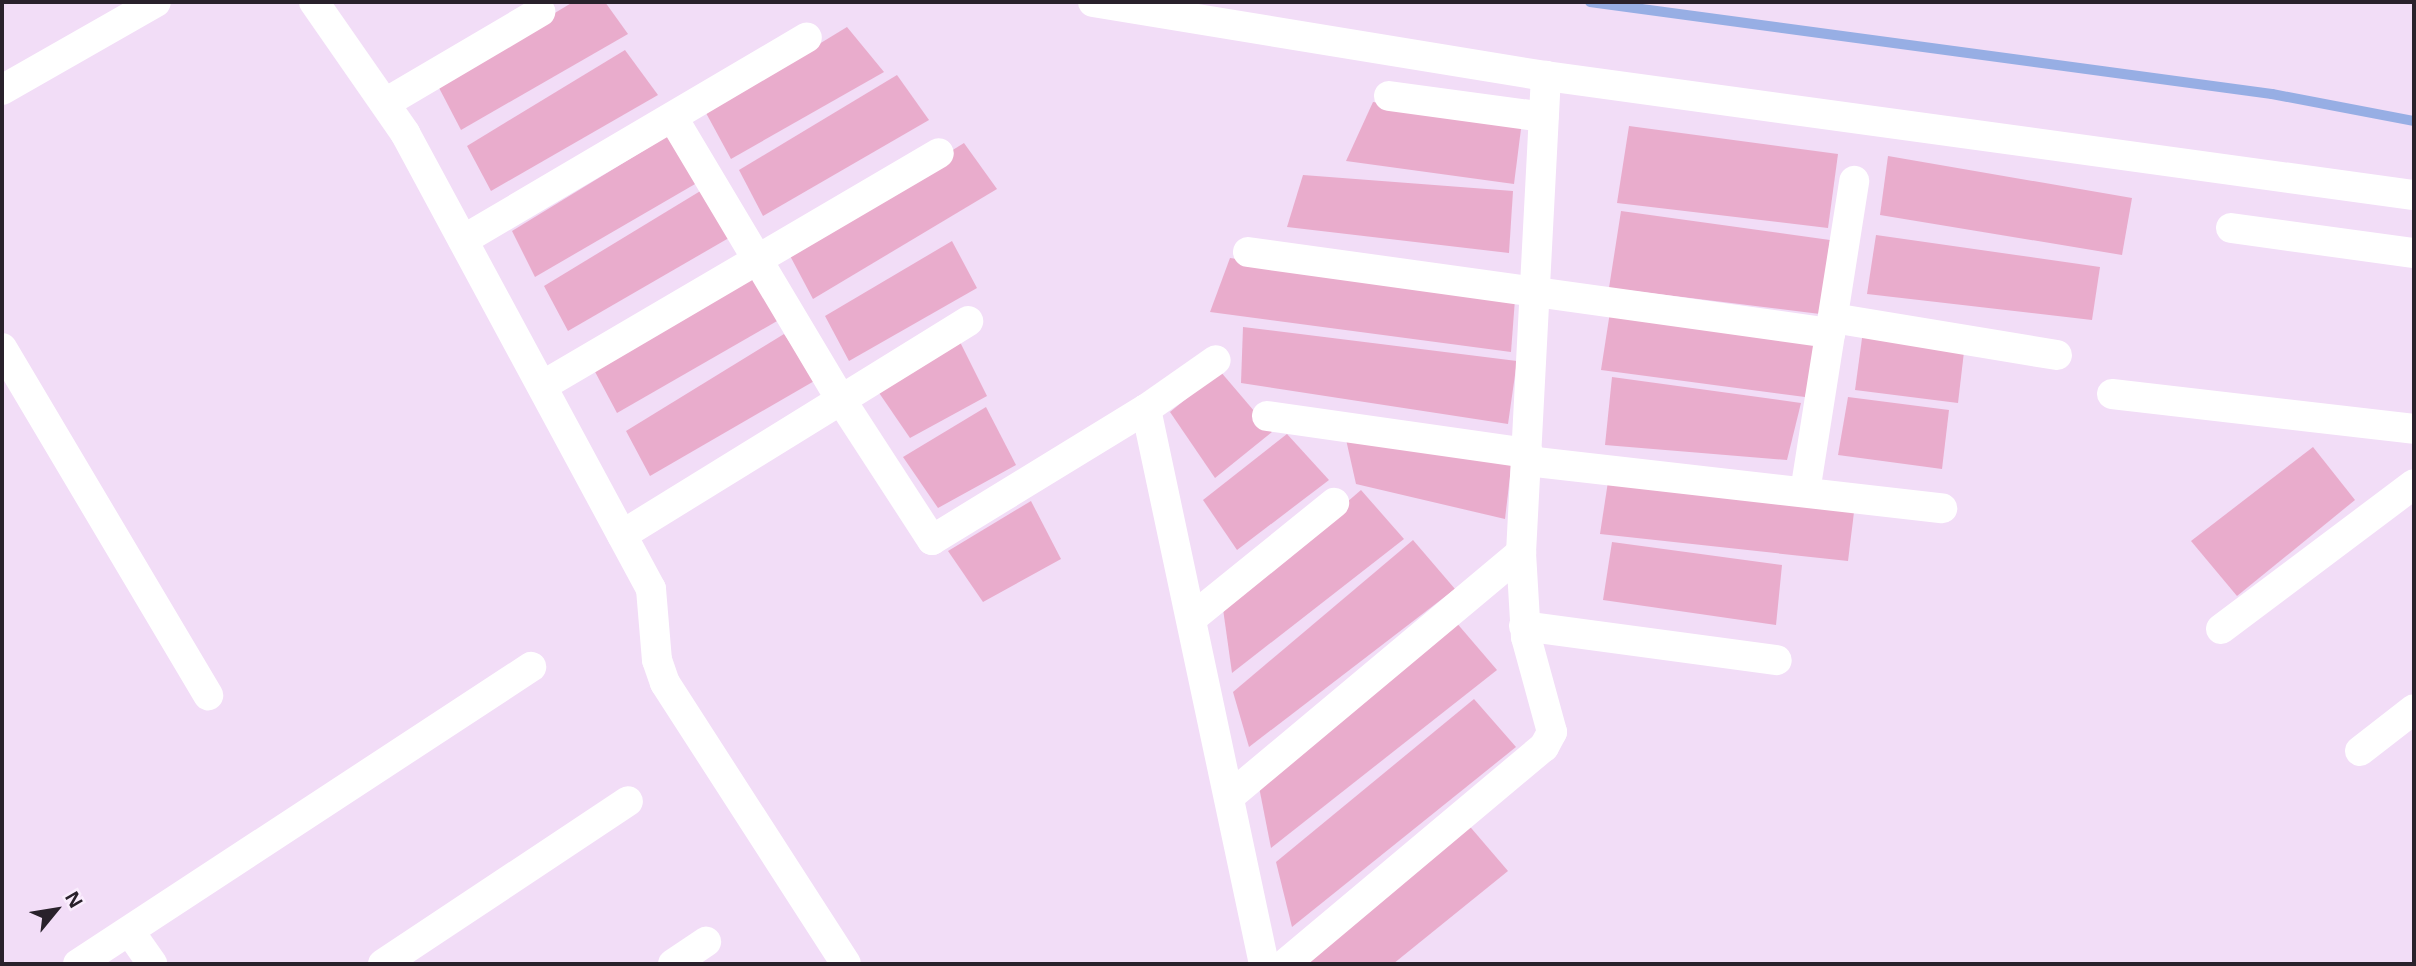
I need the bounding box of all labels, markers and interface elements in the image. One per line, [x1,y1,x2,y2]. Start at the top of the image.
north arrow [21,875,91,945]
text: N [59,886,89,913]

